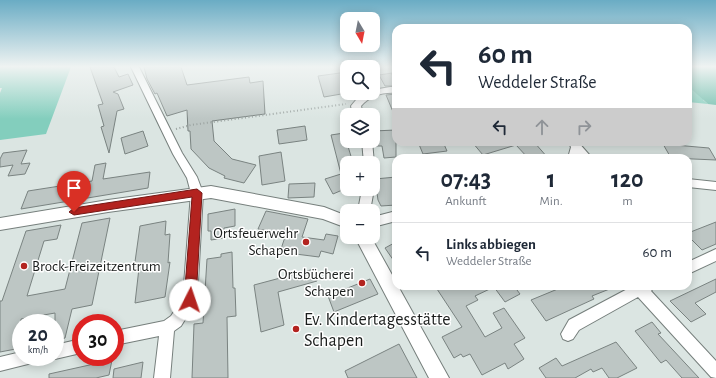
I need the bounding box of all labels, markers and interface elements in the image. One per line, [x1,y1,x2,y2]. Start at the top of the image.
north arrow [340,12,380,52]
map controls [340,12,380,244]
icon: left [412,40,464,92]
text: 60 m [478,41,533,69]
button: search [340,60,380,100]
text: Weddeler Straße [478,74,597,92]
button: layers [340,108,380,148]
icon: left [489,116,511,138]
icon: ahead [531,116,553,138]
icon: right [573,116,595,138]
button: + [340,156,380,196]
text: 07:43 [440,168,491,192]
text: 1 [547,168,555,192]
text: 120 [611,168,644,192]
pin [57,171,91,212]
icon: arrive [63,177,85,199]
text: Ankunft [445,195,486,208]
text: Min. [540,195,563,208]
text: m [622,195,633,208]
button: − [340,204,380,244]
place label: Ortsfeuerwehr Schapen [213,226,298,258]
marker: Ortsfeuerwehr Schapen [301,237,311,247]
text: Links abbiegen [446,237,536,252]
icon: left [412,242,434,264]
text: 60 m [643,245,672,260]
text: Weddeler Straße [446,255,532,268]
place label: Brock-Freizeitzentrum [32,259,161,274]
marker: Brock-Freizeitzentrum [19,261,29,271]
place label: Ortsbücherei Schapen [278,267,354,299]
marker: Ortsbücherei Schapen [357,278,367,288]
position arrow [169,279,211,321]
place label: Ev. Kindertagesstätte Schapen [304,311,451,350]
speed limit sign: 30 [72,314,124,366]
marker: Ev. Kindertagesstätte Schapen [291,324,301,334]
text: 20 [28,325,48,345]
text: km/h [28,345,48,355]

